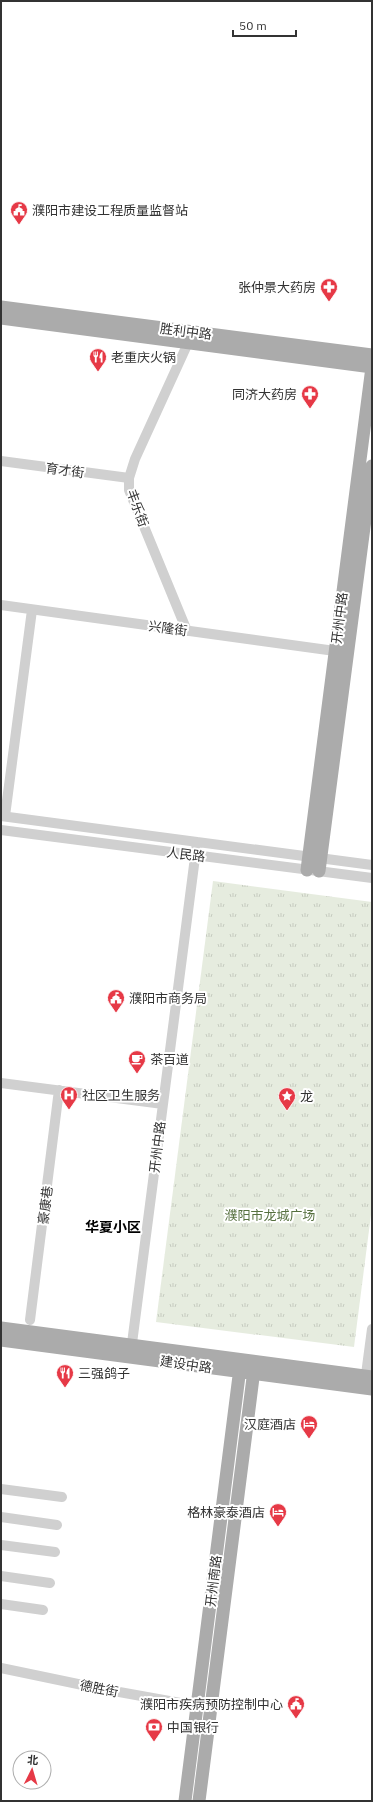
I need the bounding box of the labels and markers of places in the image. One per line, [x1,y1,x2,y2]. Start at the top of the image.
public building icon: 濮阳市建设工程质量监督站 [9,200,29,225]
place label: 濮阳市建设工程质量监督站 [32,202,188,219]
pharmacy icon: 张仲景大药房 [319,277,339,302]
place label: 张仲景大药房 [238,279,316,296]
restaurant icon: 老重庆火锅 [88,347,108,372]
place label: 老重庆火锅 [111,349,176,366]
pharmacy icon: 同济大药房 [300,384,320,409]
place label: 同济大药房 [232,386,297,403]
public building icon: 濮阳市商务局 [106,988,126,1013]
place label: 濮阳市商务局 [129,990,207,1007]
cafe icon: 茶百道 [127,1049,147,1074]
place label: 茶百道 [150,1051,189,1068]
hospital icon: 社区卫生服务 [59,1085,79,1110]
place icon: 龙 [277,1086,297,1111]
place label: 社区卫生服务 [82,1087,160,1104]
place label: 龙 [300,1088,313,1105]
restaurant icon: 三强鸽子 [55,1363,75,1388]
place label: 三强鸽子 [78,1365,130,1382]
hotel icon: 汉庭酒店 [299,1414,319,1439]
place label: 汉庭酒店 [244,1416,296,1433]
hotel icon: 格林豪泰酒店 [268,1502,288,1527]
place label: 格林豪泰酒店 [187,1504,265,1521]
public building icon: 濮阳市疾病预防控制中心 [286,1694,306,1719]
place label: 濮阳市疾病预防控制中心 [140,1696,283,1713]
bank icon: 中国银行 [144,1717,164,1742]
place label: 中国银行 [167,1719,219,1736]

